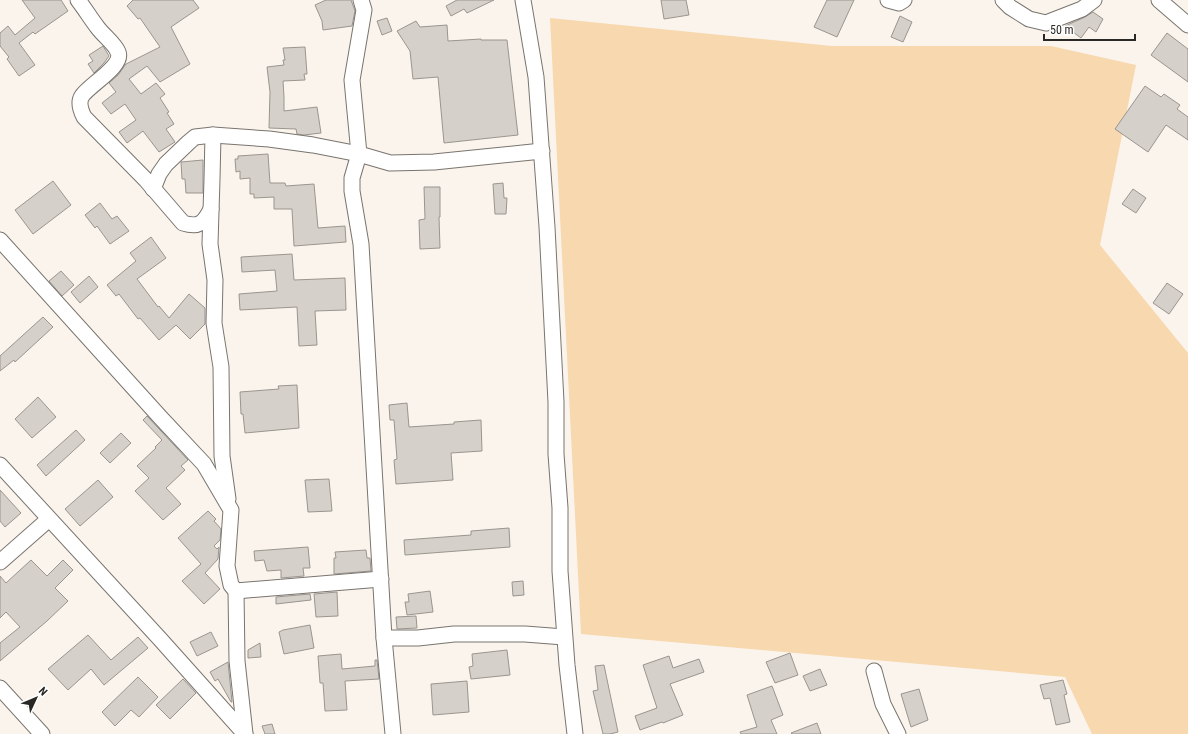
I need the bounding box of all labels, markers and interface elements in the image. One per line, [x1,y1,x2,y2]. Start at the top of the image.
scale bar [1044,16,1135,42]
text: 50 m [1050,23,1074,37]
north arrow [16,678,56,718]
text: N [36,684,50,699]

